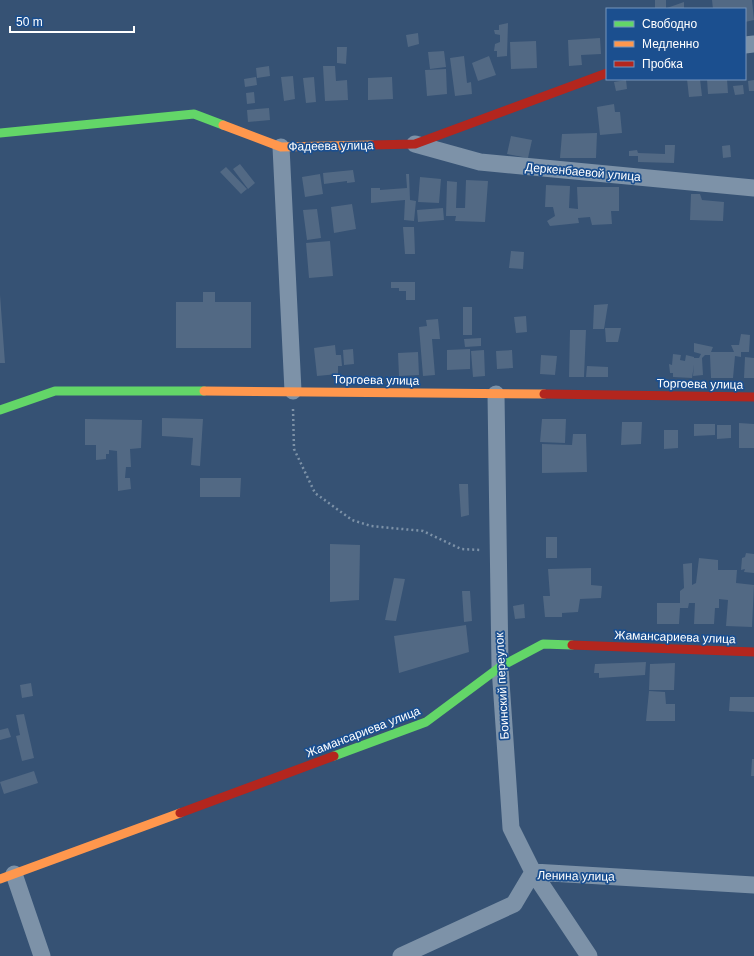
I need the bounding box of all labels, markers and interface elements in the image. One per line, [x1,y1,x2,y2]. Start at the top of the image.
scale bar [10,8,134,34]
legend [606,8,746,80]
text: 50 m [16,15,43,29]
text: Свободно [642,17,697,31]
text: Медленно [642,37,699,51]
text: Пробка [642,57,683,71]
street label: Фадеева улица [288,138,374,154]
street label: Деркенбаевой улица [525,160,642,184]
street label: Торгоева улица [333,372,420,388]
street label: Торгоева улица [657,376,744,392]
street label: Жамансариева улица [614,628,736,646]
street label: Боинский переулок [492,631,512,740]
street label: Жамансариева улица [304,704,422,760]
street label: Ленина улица [537,868,615,884]

